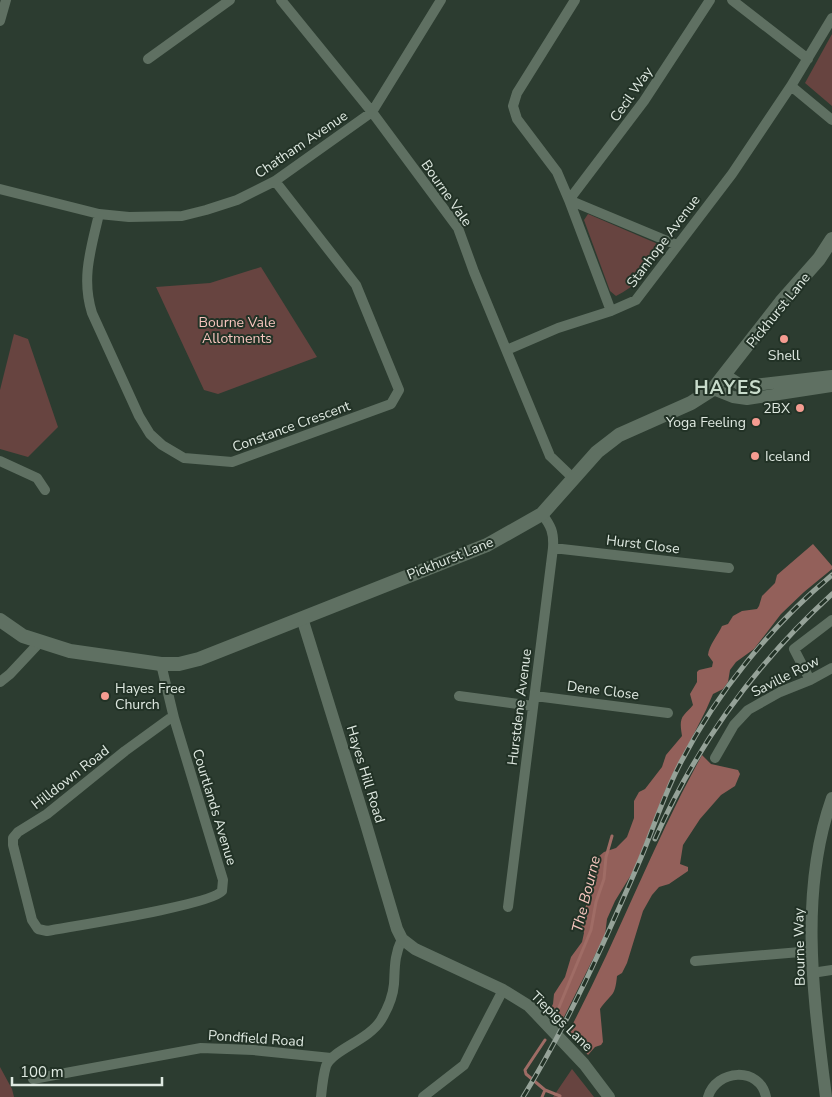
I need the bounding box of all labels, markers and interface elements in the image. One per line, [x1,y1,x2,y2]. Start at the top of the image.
street label: Cecil Way [606,62,658,126]
street label: Chatham Avenue [251,106,351,183]
street label: Bourne Vale [417,156,476,230]
street label: Stanhope Avenue [622,191,705,292]
street label: Pickhurst Lane [742,269,815,352]
park label: Bourne Vale Allotments [199,313,275,348]
marker: Shell [778,333,790,345]
place label: Shell [768,346,801,365]
district label: HAYES [694,375,762,401]
street label: Constance Crescent [230,396,353,457]
place label: 2BX [763,399,790,418]
marker: 2BX [794,402,806,414]
place label: Yoga Feeling [665,413,746,432]
marker: Yoga Feeling [750,416,762,428]
place label: Iceland [765,447,810,466]
marker: Iceland [749,450,761,462]
street label: Hurst Close [605,531,681,558]
street label: Pickhurst Lane [404,532,496,584]
street label: Hurstdene Avenue [503,648,536,766]
street label: Saville Row [748,651,823,702]
street label: Dene Close [566,677,640,704]
place label: Hayes Free Church [115,679,185,714]
marker: Hayes Free Church [99,690,111,702]
street label: Hayes Hill Road [342,723,389,825]
street label: Hilldown Road [27,741,113,814]
street label: Courtlands Avenue [188,747,241,868]
water label: The Bourne [567,854,605,934]
street label: Bourne Way [789,907,810,986]
street label: Tiepigs Lane [526,987,597,1056]
street label: Pondfield Road [207,1026,305,1051]
scale bar [12,1054,162,1086]
text: 100 m [20,1062,64,1082]

